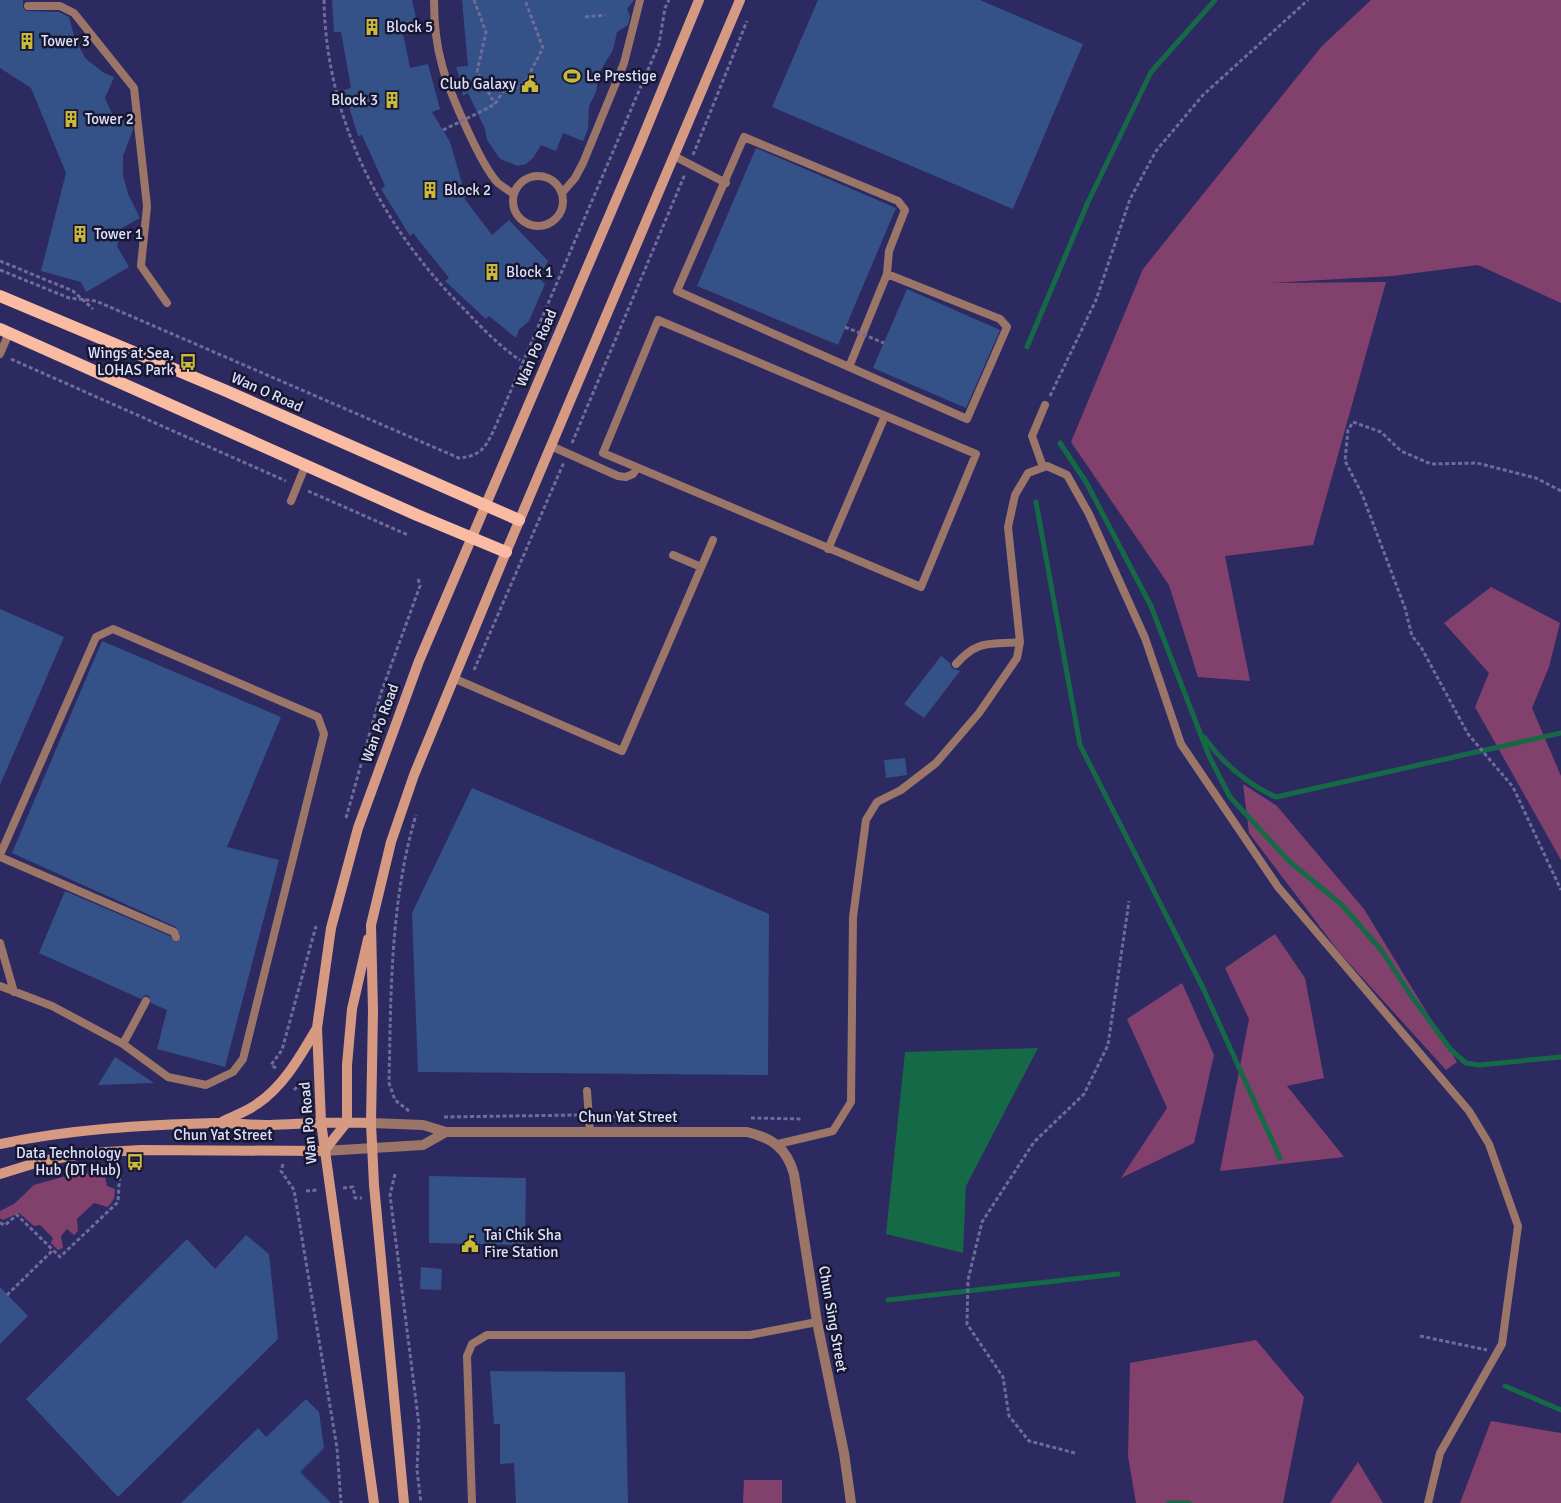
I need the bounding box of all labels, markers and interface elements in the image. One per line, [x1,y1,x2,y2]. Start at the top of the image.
building icon: Block 5 [362,17,382,37]
place label: Block 5 [386,18,433,36]
building icon: Tower 3 [17,31,37,51]
place label: Tower 3 [41,32,90,50]
sports icon: Le Prestige [562,66,582,86]
place label: Le Prestige [586,67,657,85]
public building icon: Club Galaxy [520,74,540,94]
place label: Club Galaxy [440,75,516,93]
building icon: Block 3 [382,90,402,110]
place label: Block 3 [331,91,378,109]
building icon: Tower 2 [61,109,81,129]
place label: Tower 2 [85,110,134,128]
building icon: Block 2 [420,180,440,200]
place label: Block 2 [444,181,491,199]
building icon: Tower 1 [70,224,90,244]
place label: Tower 1 [94,225,143,243]
building icon: Block 1 [482,262,502,282]
place label: Block 1 [506,263,553,281]
street label: Wan Po Road [512,306,560,390]
place label: Wings at Sea, LOHAS Park [88,344,174,379]
bus stop icon: Wings at Sea, LOHAS Park [178,352,198,372]
street label: Wan O Road [228,368,306,416]
street label: Wan Po Road [357,681,403,765]
street label: Wan Po Road [295,1081,321,1165]
street label: Chun Yat Street [579,1108,677,1126]
street label: Chun Yat Street [174,1126,272,1144]
place label: Data Technology Hub (DT Hub) [16,1144,121,1179]
bus stop icon: Data Technology Hub (DT Hub) [125,1152,145,1172]
place label: Tai Chik Sha Fire Station [484,1226,562,1261]
public building icon: Tai Chik Sha Fire Station [460,1234,480,1254]
street label: Chun Sing Street [815,1264,851,1374]

